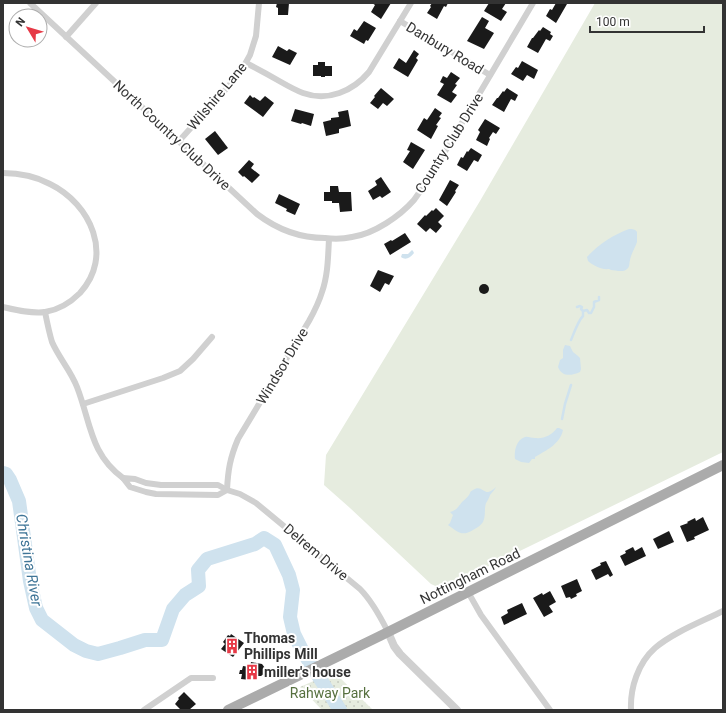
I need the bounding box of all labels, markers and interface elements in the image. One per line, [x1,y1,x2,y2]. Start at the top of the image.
north arrow [8,8,48,48]
scale bar [590,8,704,34]
text: N [13,15,28,29]
text: 100 m [596,15,630,29]
street label: Danbury Road [404,19,486,77]
street label: Wilshire Lane [184,59,250,133]
street label: North Country Club Drive [110,77,234,193]
street label: Country Club Drive [412,90,486,196]
street label: Windsor Drive [253,325,311,407]
water label: Christina River [12,512,46,609]
street label: Delrem Drive [280,520,352,584]
street label: Nottingham Road [417,545,523,607]
place label: Thomas Phillips Mill [244,630,318,662]
building icon: Thomas Phillips Mill [223,637,241,655]
building icon: miller's house [243,663,261,681]
place label: miller's house [264,664,351,680]
park label: Rahway Park [290,685,371,701]

